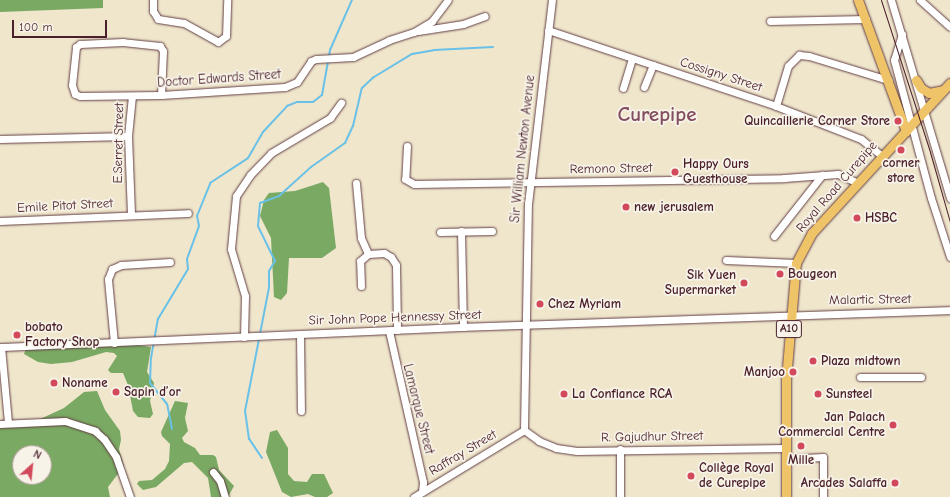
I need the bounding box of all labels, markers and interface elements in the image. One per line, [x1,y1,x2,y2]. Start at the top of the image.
scale bar [14,12,109,38]
text: 100 m [19,20,52,34]
street label: Cossigny Street [678,54,764,96]
street label: Doctor Edwards Street [157,67,281,91]
street label: Sir William Newton Avenue [507,74,539,224]
district label: Curepipe [618,101,696,127]
street label: E.Serret Street [110,103,128,183]
place label: Quincaillerie Corner Store [744,113,890,129]
marker: Quincaillerie Corner Store [893,116,903,126]
street label: Royal Road Curepipe [793,138,881,236]
marker: corner store [896,145,906,155]
place label: corner store [883,156,919,187]
place label: Happy Ours Guesthouse [683,157,749,188]
street label: Remono Street [570,160,652,178]
marker: Happy Ours Guesthouse [670,167,680,177]
street label: Emile Pitot Street [17,196,113,216]
place label: new jerusalem [634,199,714,215]
marker: new jerusalem [621,202,631,212]
place label: HSBC [865,210,897,226]
marker: HSBC [852,213,862,223]
place label: Bougeon [788,266,837,282]
place label: Sik Yuen Supermarket [665,268,736,299]
marker: Bougeon [775,269,785,279]
marker: Sik Yuen Supermarket [739,278,749,288]
street label: Malartic Street [829,291,911,309]
place label: Chez Myriam [548,296,621,312]
marker: Chez Myriam [535,299,545,309]
street label: Sir John Pope Hennessy Street [308,307,482,329]
road number: A10 [775,319,803,339]
place label: bobato Factory Shop [25,320,99,351]
marker: bobato Factory Shop [12,330,22,340]
place label: Plaza midtown [821,353,901,369]
marker: Plaza midtown [808,356,818,366]
street label: Lamarque Street [399,362,437,456]
place label: Manjoo [744,364,785,380]
marker: Manjoo [788,367,798,377]
place label: Noname [62,375,108,391]
marker: Noname [49,378,59,388]
place label: Sapin d’or [124,384,181,400]
place label: La Confiance RCA [572,386,672,402]
place label: Sunsteel [826,386,872,402]
marker: Sapin d’or [111,387,121,397]
marker: La Confiance RCA [559,389,569,399]
marker: Sunsteel [813,389,823,399]
place label: Jan Palach Commercial Centre [778,410,885,441]
marker: Jan Palach Commercial Centre [888,420,898,430]
street label: Raffray Street [426,427,500,479]
street label: R. Gajudhur Street [601,428,703,446]
marker: Mille [796,441,806,451]
north arrow [12,445,52,485]
text: N [31,447,43,462]
place label: Mille [788,452,814,468]
place label: Collège Royal de Curepipe [699,461,774,492]
marker: Collège Royal de Curepipe [686,471,696,481]
place label: Arcades Salaffa [801,475,887,491]
marker: Arcades Salaffa [890,478,900,488]

